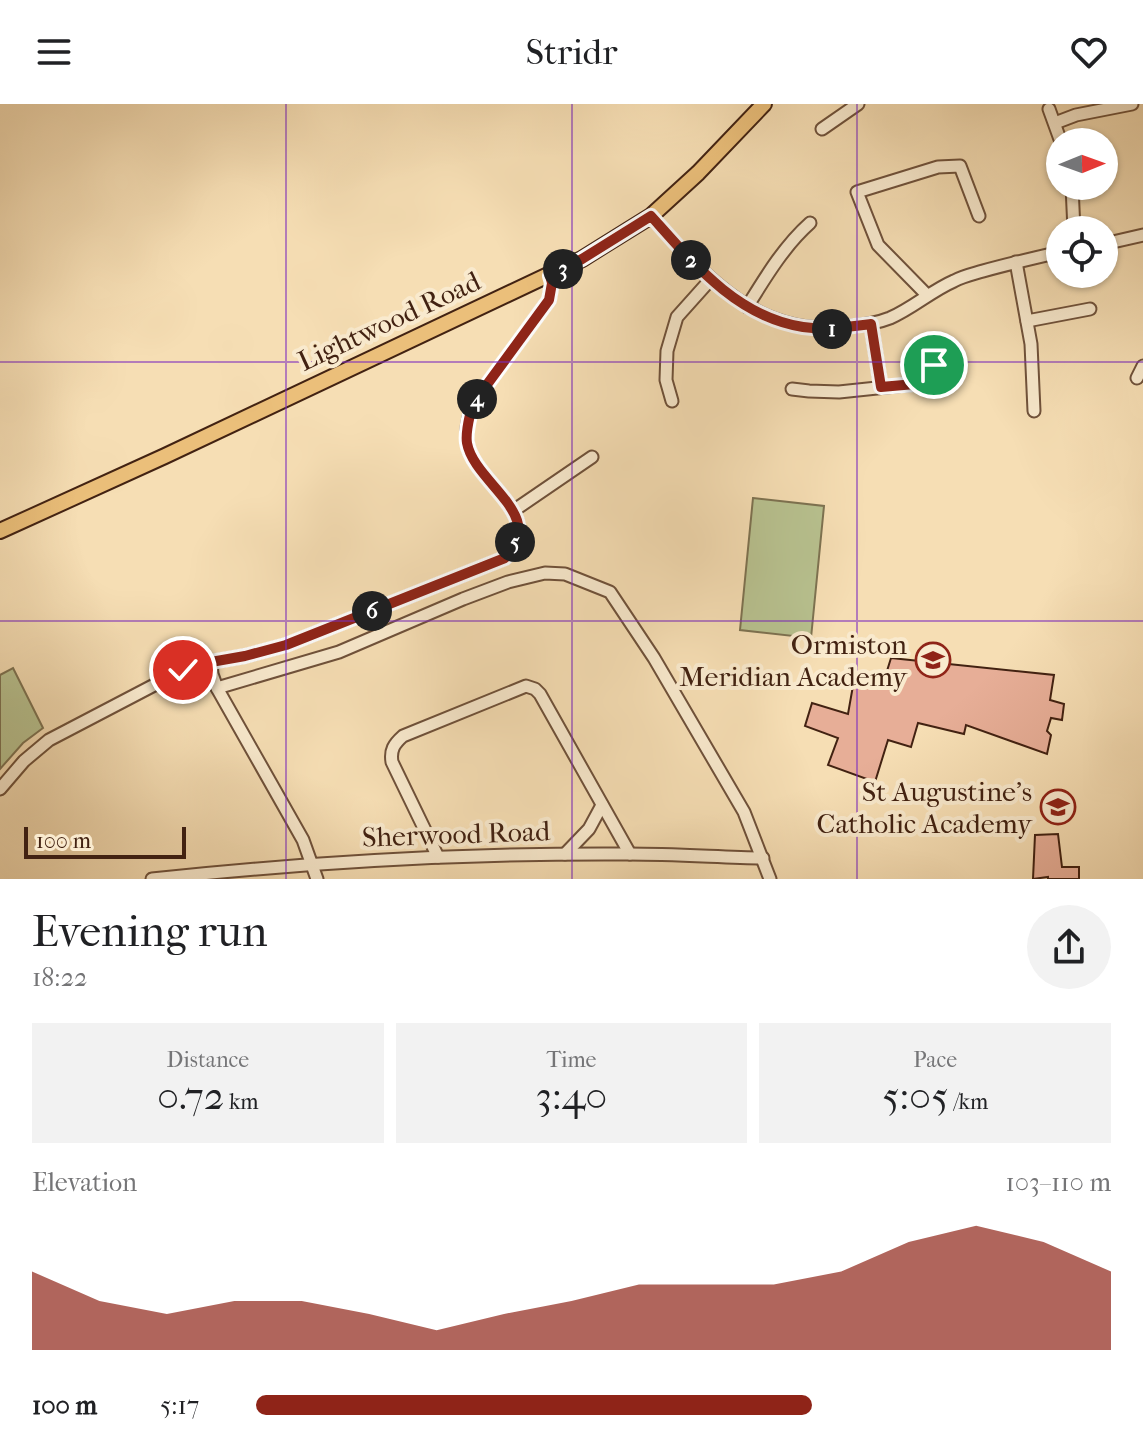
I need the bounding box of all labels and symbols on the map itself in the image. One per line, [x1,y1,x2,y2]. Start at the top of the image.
north arrow [1046,128,1118,200]
pin: 2 [671,240,711,280]
pin: 3 [543,249,583,289]
street label: Lightwood Road [292,264,486,378]
pin: 1 [812,309,852,349]
pin [900,331,968,399]
pin: 4 [457,379,497,419]
pin: 5 [495,522,535,562]
pin: 6 [352,591,392,631]
place label: Ormiston Meridian Academy [679,628,908,693]
pin [149,636,217,704]
school or university icon: Ormiston Meridian Academy [914,641,952,679]
place label: St Augustine's Catholic Academy [817,775,1033,840]
school or university icon: St Augustine's Catholic Academy [1039,788,1077,826]
street label: Sherwood Road [361,814,551,854]
scale bar [24,823,186,859]

